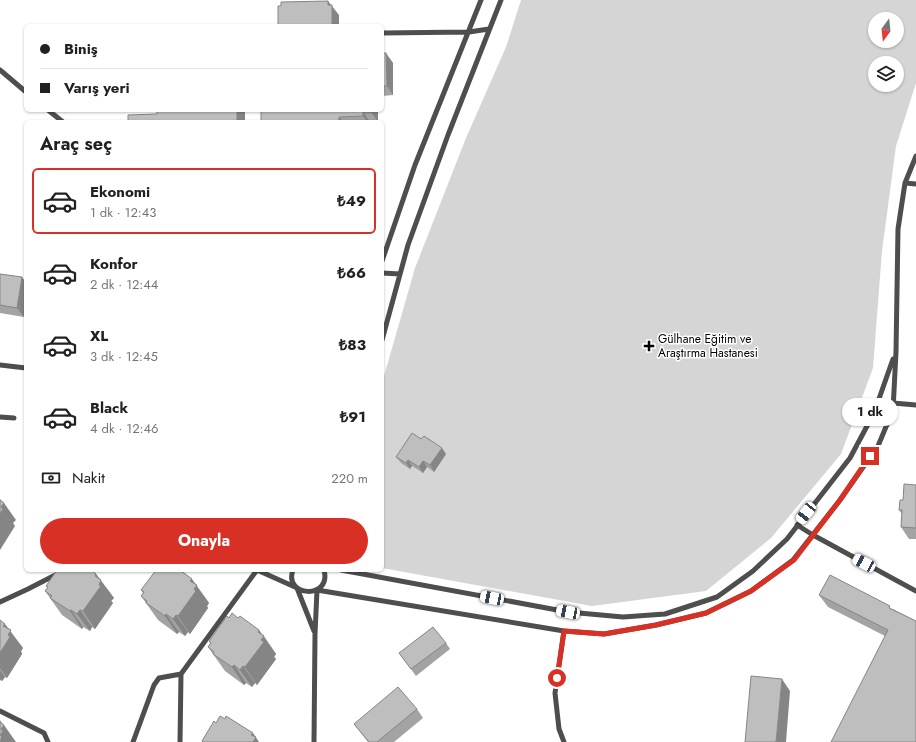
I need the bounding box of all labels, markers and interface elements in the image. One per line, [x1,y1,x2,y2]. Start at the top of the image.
north arrow [868,12,904,48]
map controls [868,12,904,92]
text: Biniş [64,38,98,60]
button: layers [868,56,904,92]
text: Varış yeri [64,77,130,99]
text: Araç seç [40,131,112,157]
text: Ekonomi [90,181,150,203]
icon: car [42,183,78,219]
text: ₺49 [337,190,366,212]
text: 1 dk · 12:43 [90,203,156,222]
text: Konfor [90,253,138,275]
icon: car [42,255,78,291]
text: ₺66 [337,262,366,284]
text: 2 dk · 12:44 [90,275,158,294]
text: XL [90,325,108,347]
icon: car [42,327,78,363]
place label: Gülhane Eğitim ve Araştırma Hastanesi [658,330,758,362]
text: ₺83 [339,334,366,356]
marker: Gülhane Eğitim ve Araştırma Hastanesi [643,340,655,352]
text: 3 dk · 12:45 [90,347,158,366]
text: Black [90,397,128,419]
callout: 1 dk [842,398,898,426]
icon: car [42,399,78,435]
text: 1 dk [857,402,883,421]
text: ₺91 [340,406,366,428]
text: 4 dk · 12:46 [90,419,159,438]
route end [861,447,879,465]
icon: cash [40,467,62,489]
text: Nakit [72,467,105,489]
text: 220 m [331,469,368,488]
car [794,500,818,526]
button: Onayla [40,518,368,564]
car [851,552,877,574]
car [479,590,505,606]
car [555,604,581,620]
route start [548,669,566,687]

